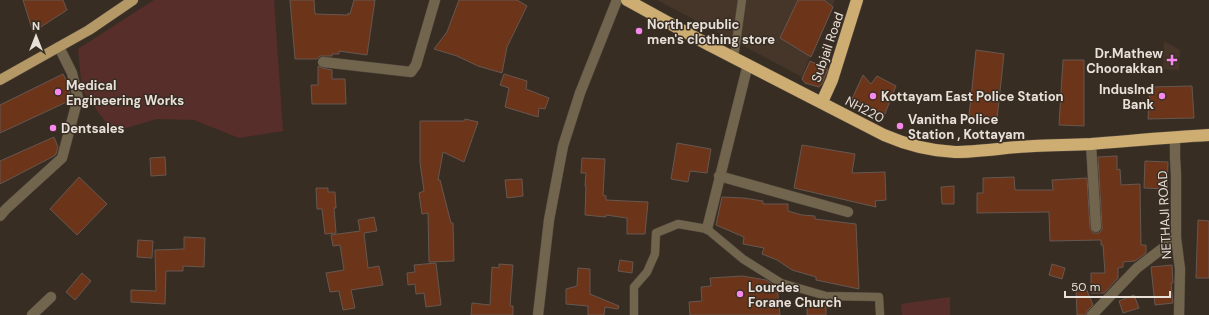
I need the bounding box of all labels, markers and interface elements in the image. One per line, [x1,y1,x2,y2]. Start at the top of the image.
street label: Subjail Road [808,10,847,84]
north arrow [16,16,56,56]
place label: North republic men's clothing store [647,16,775,48]
text: N [32,19,40,33]
marker: North republic men's clothing store [634,26,644,36]
place label: Dr.Mathew Choorakkan [1086,45,1163,77]
marker: Dr.Mathew Choorakkan [1166,54,1178,66]
place label: Medical Engineering Works [66,77,184,109]
place label: Induslnd Bank [1099,81,1154,113]
marker: Medical Engineering Works [53,87,63,97]
place label: Kottayam East Police Station [881,88,1064,105]
marker: Kottayam East Police Station [868,91,878,101]
marker: Induslnd Bank [1157,91,1167,101]
street label: NH220 [842,92,887,127]
place label: Vanitha Police Station , Kottayam [908,111,1025,143]
place label: Dentsales [61,120,124,137]
marker: Vanitha Police Station , Kottayam [895,121,905,131]
marker: Dentsales [48,123,58,133]
street label: NETHAJI ROAD [1154,170,1175,260]
scale bar [1065,273,1170,299]
place label: Lourdes Forane Church [748,279,841,311]
text: 50 m [1071,279,1100,295]
marker: Lourdes Forane Church [735,289,745,299]

